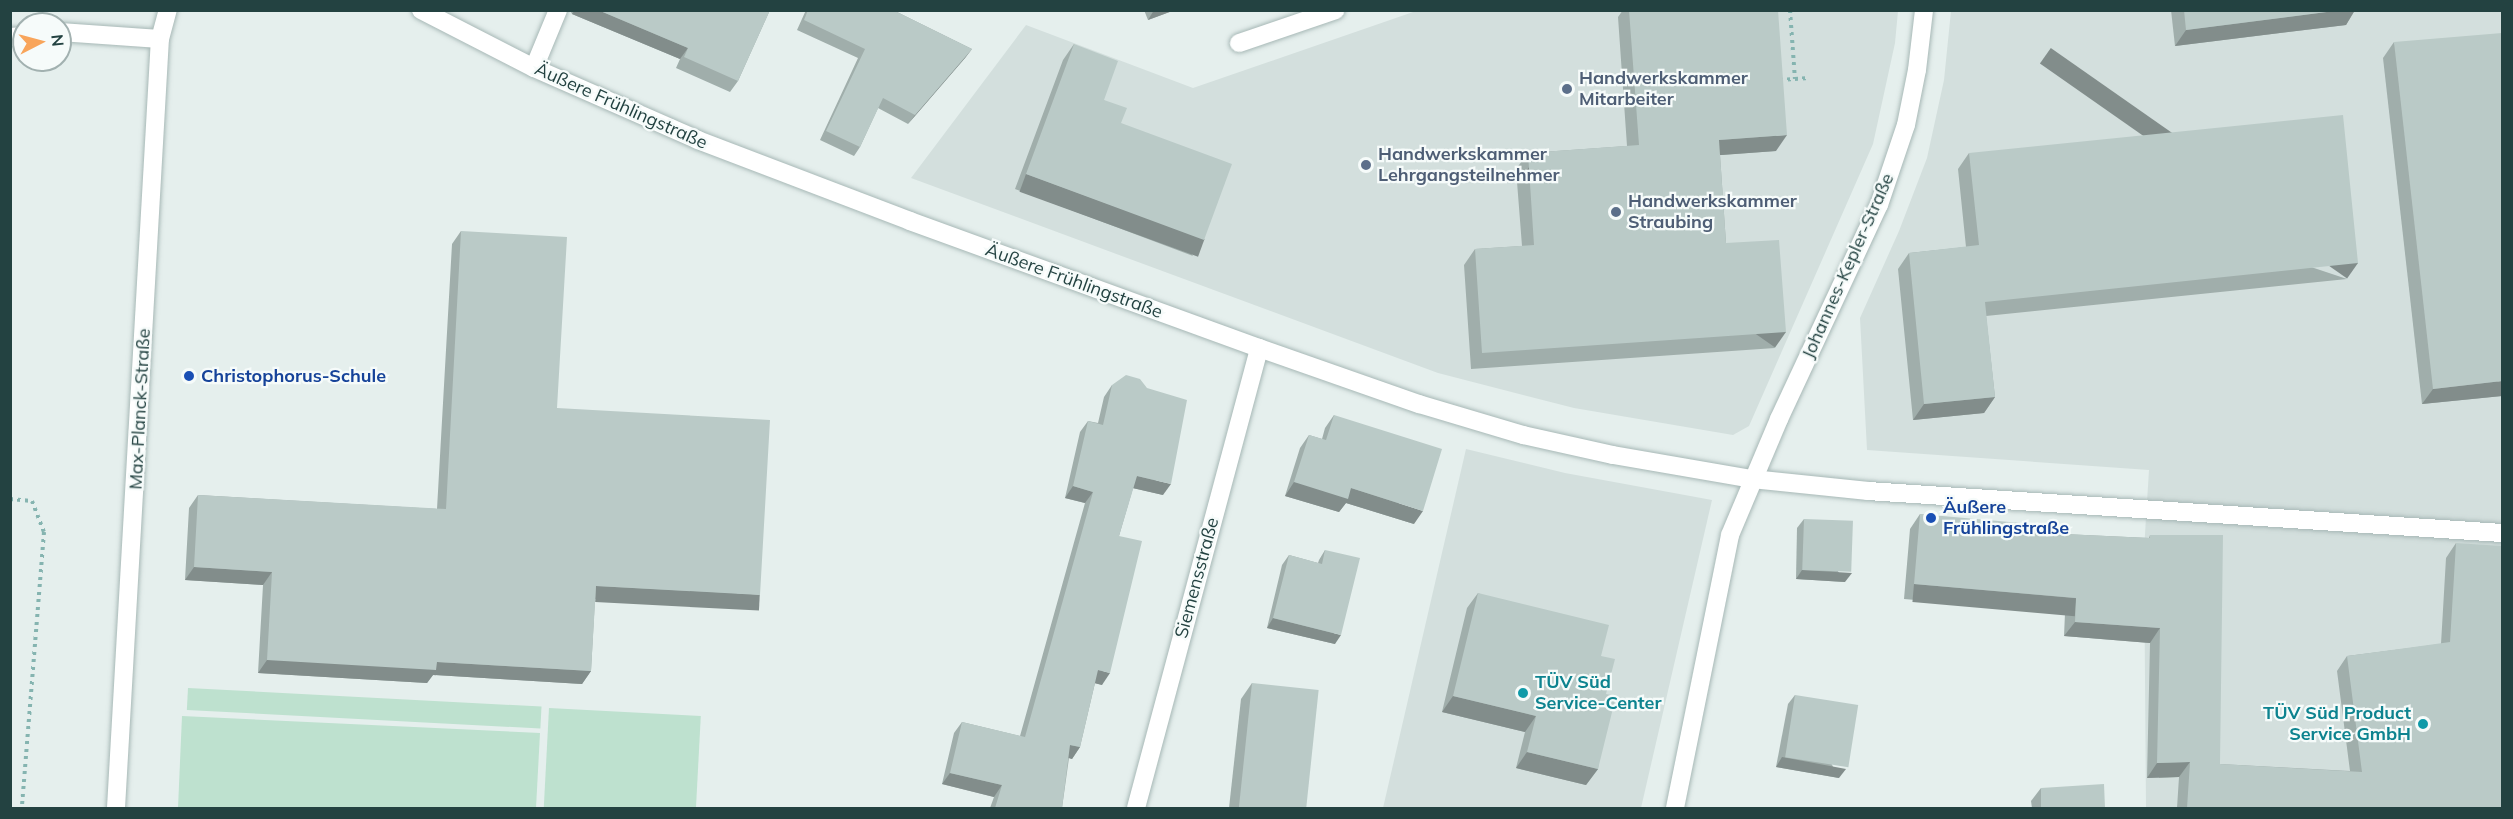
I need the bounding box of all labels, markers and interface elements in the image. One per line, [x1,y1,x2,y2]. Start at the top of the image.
north arrow [12,12,72,72]
text: N [47,33,68,47]
street label: Äußere Frühlingstraße [531,58,711,154]
place label: Handwerkskammer Mitarbeiter [1579,68,1748,110]
marker: Handwerkskammer Mitarbeiter [1560,82,1574,96]
place label: Handwerkskammer Lehrgangsteilnehmer [1378,144,1560,186]
marker: Handwerkskammer Lehrgangsteilnehmer [1359,158,1373,172]
street label: Johannes-Kepler-Straße [1797,170,1899,362]
place label: Handwerkskammer Straubing [1628,191,1797,234]
marker: Handwerkskammer Straubing [1609,205,1623,219]
street label: Äußere Frühlingstraße [983,239,1165,323]
street label: Max-Planck-Straße [125,328,155,490]
place label: Christophorus-Schule [201,365,386,387]
marker: Christophorus-Schule [182,369,196,383]
place label: Äußere Frühlingstraße [1943,497,2069,540]
marker: Äußere Frühlingstraße [1924,511,1938,525]
street label: Siemensstraße [1171,515,1223,641]
place label: TÜV Süd Service-Center [1535,672,1662,714]
marker: TÜV Süd Service-Center [1516,686,1530,700]
place label: TÜV Süd Product Service GmbH [2263,703,2411,746]
marker: TÜV Süd Product Service GmbH [2416,717,2430,731]

